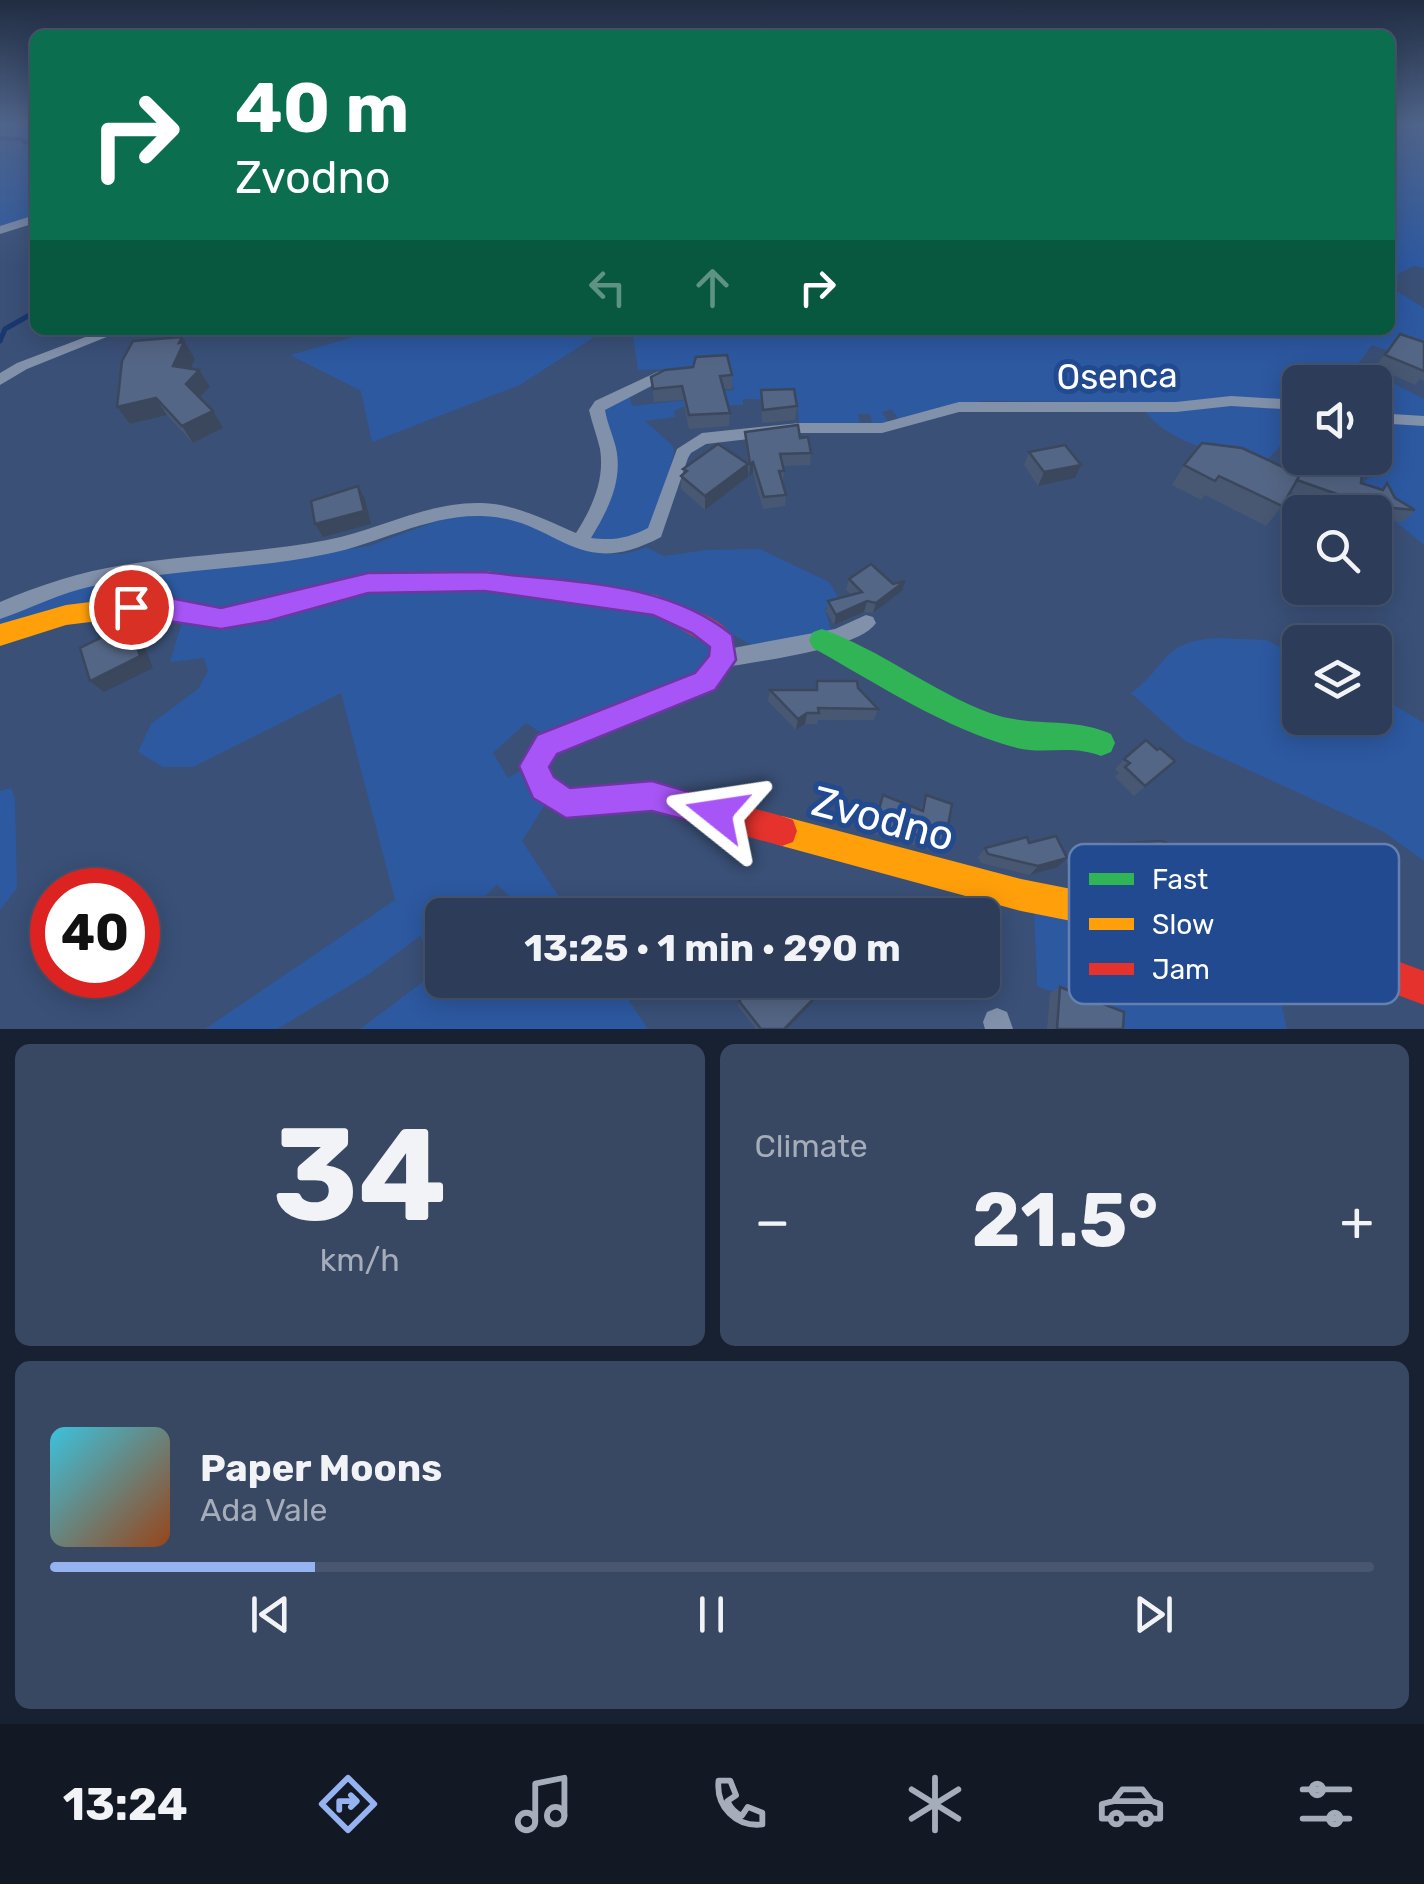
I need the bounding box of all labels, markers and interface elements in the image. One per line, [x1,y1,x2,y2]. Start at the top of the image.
text: 40 m [235,67,409,150]
icon: right [70,70,200,200]
text: Zvodno [235,151,391,204]
icon: left [580,260,635,315]
icon: ahead [685,260,740,315]
icon: right [790,260,845,315]
street label: Osenca [1056,354,1178,398]
map controls [1282,365,1392,735]
button: sound [1282,365,1392,475]
button: search [1282,495,1392,605]
pin [89,565,174,650]
icon: arrive [104,580,159,635]
button: layers [1282,625,1392,735]
position arrow [665,761,769,865]
street label: Zvodno [806,776,960,862]
legend [1069,844,1399,1004]
text: Fast [1152,863,1208,896]
speed limit sign: 40 [30,868,160,998]
text: Slow [1152,908,1214,941]
text: 13:25 · 1 min · 290 m [524,925,901,971]
text: Jam [1152,953,1210,986]
text: 34 [273,1098,447,1253]
text: Climate [755,1127,868,1165]
text: 21.5° [972,1176,1158,1265]
text: − [755,1189,790,1254]
text: + [1340,1189,1374,1254]
text: km/h [320,1241,400,1279]
text: Paper Moons [200,1445,442,1491]
text: Ada Vale [200,1491,327,1529]
icon: previous [243,1587,298,1642]
icon: pause [684,1587,739,1642]
icon: next [1126,1587,1181,1642]
icon: directions [313,1769,383,1839]
icon: music [509,1769,579,1839]
icon: phone [704,1769,774,1839]
icon: climate [900,1769,970,1839]
icon: car [1096,1769,1166,1839]
icon: filters [1291,1769,1361,1839]
text: 13:24 [63,1778,188,1831]

